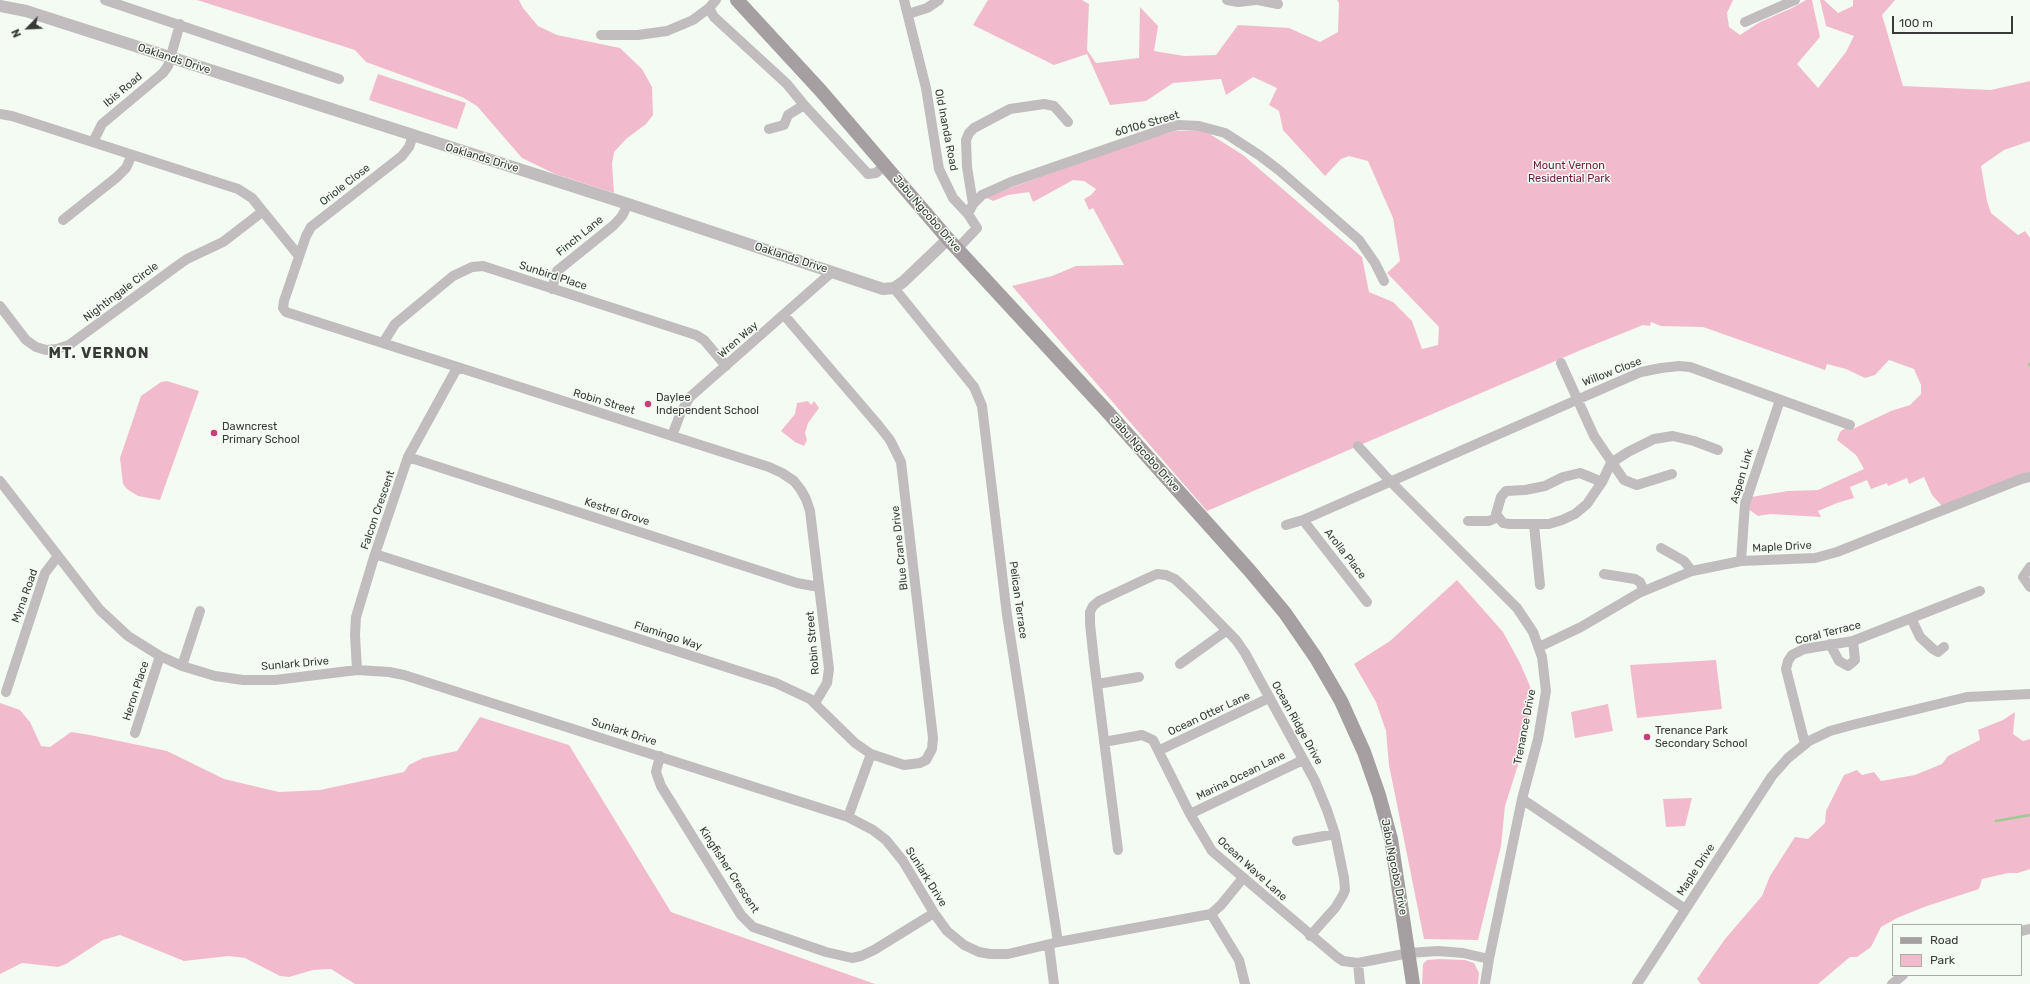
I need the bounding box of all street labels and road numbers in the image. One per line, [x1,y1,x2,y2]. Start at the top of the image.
street label: Oaklands Drive [136,41,212,77]
street label: Ibis Road [101,70,145,110]
street label: Old Inanda Road [932,88,960,172]
street label: 60106 Street [1113,108,1181,140]
street label: Oaklands Drive [444,141,520,175]
street label: Oriole Close [317,161,373,209]
street label: Jabu Ngcobo Drive [890,173,964,255]
street label: Finch Lane [554,213,606,259]
street label: Oaklands Drive [753,240,829,276]
street label: Sunbird Place [517,259,589,293]
street label: Nightingale Circle [81,260,161,324]
street label: Wren Way [715,319,761,361]
street label: Willow Close [1580,355,1644,389]
street label: Robin Street [572,386,636,418]
street label: Jabu Ngcobo Drive [1107,413,1183,495]
street label: Aspen Link [1728,447,1756,505]
street label: Falcon Crescent [358,469,398,551]
street label: Kestrel Grove [583,495,651,529]
street label: Blue Crane Drive [889,505,911,591]
street label: Arolla Place [1321,526,1369,582]
street label: Maple Drive [1752,539,1812,555]
street label: Pelican Terrace [1006,560,1030,640]
street label: Myna Road [9,567,41,625]
street label: Robin Street [804,611,822,675]
street label: Coral Terrace [1794,618,1862,648]
street label: Flamingo Way [632,619,704,653]
street label: Sunlark Drive [261,654,329,674]
street label: Heron Place [120,660,152,722]
street label: Ocean Ridge Drive [1269,679,1325,767]
street label: Trenance Drive [1511,688,1539,766]
street label: Ocean Otter Lane [1166,689,1252,739]
street label: Sunlark Drive [590,715,658,749]
street label: Marina Ocean Lane [1194,749,1288,803]
street label: Jabu Ngcobo Drive [1378,818,1410,916]
street label: Kingfisher Crescent [696,824,762,916]
street label: Ocean Wave Lane [1214,834,1290,904]
street label: Maple Drive [1674,842,1718,898]
street label: Sunlark Drive [902,845,950,909]

